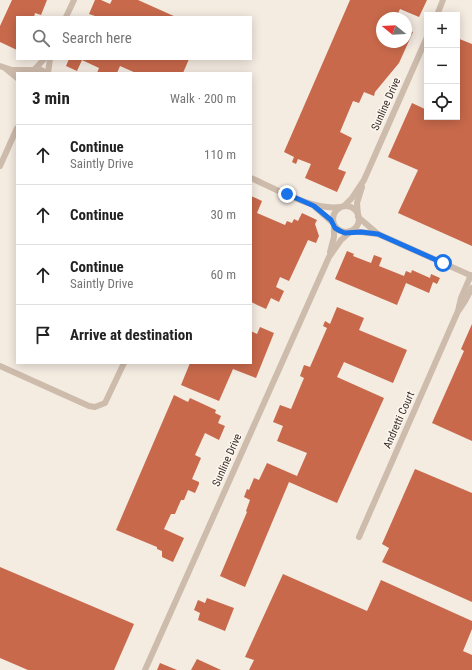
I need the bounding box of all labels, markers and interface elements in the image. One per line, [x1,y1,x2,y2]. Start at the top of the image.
north arrow [376,12,412,48]
map controls [424,12,460,120]
button: + [424,12,460,48]
search box [16,16,252,60]
icon: search [30,27,52,49]
text: Search here [62,29,132,47]
button: − [424,48,460,84]
street label: Sunline Drive [369,76,403,132]
button: locate [424,84,460,120]
text: 3 min [32,88,70,108]
text: Walk · 200 m [170,91,236,106]
text: Continue [70,138,124,156]
icon: ahead [32,144,54,166]
text: 110 m [204,147,236,162]
text: Saintly Drive [70,156,133,171]
route end [278,185,296,203]
icon: ahead [32,204,54,226]
text: Continue [70,206,124,224]
text: 30 m [210,207,236,222]
route start [434,254,452,272]
text: Continue [70,258,124,276]
icon: ahead [32,264,54,286]
text: 60 m [210,267,236,282]
text: Saintly Drive [70,276,133,291]
icon: arrive [32,324,54,346]
text: Arrive at destination [70,326,193,344]
street label: Andretti Court [381,389,417,451]
street label: Sunline Drive [210,432,244,488]

